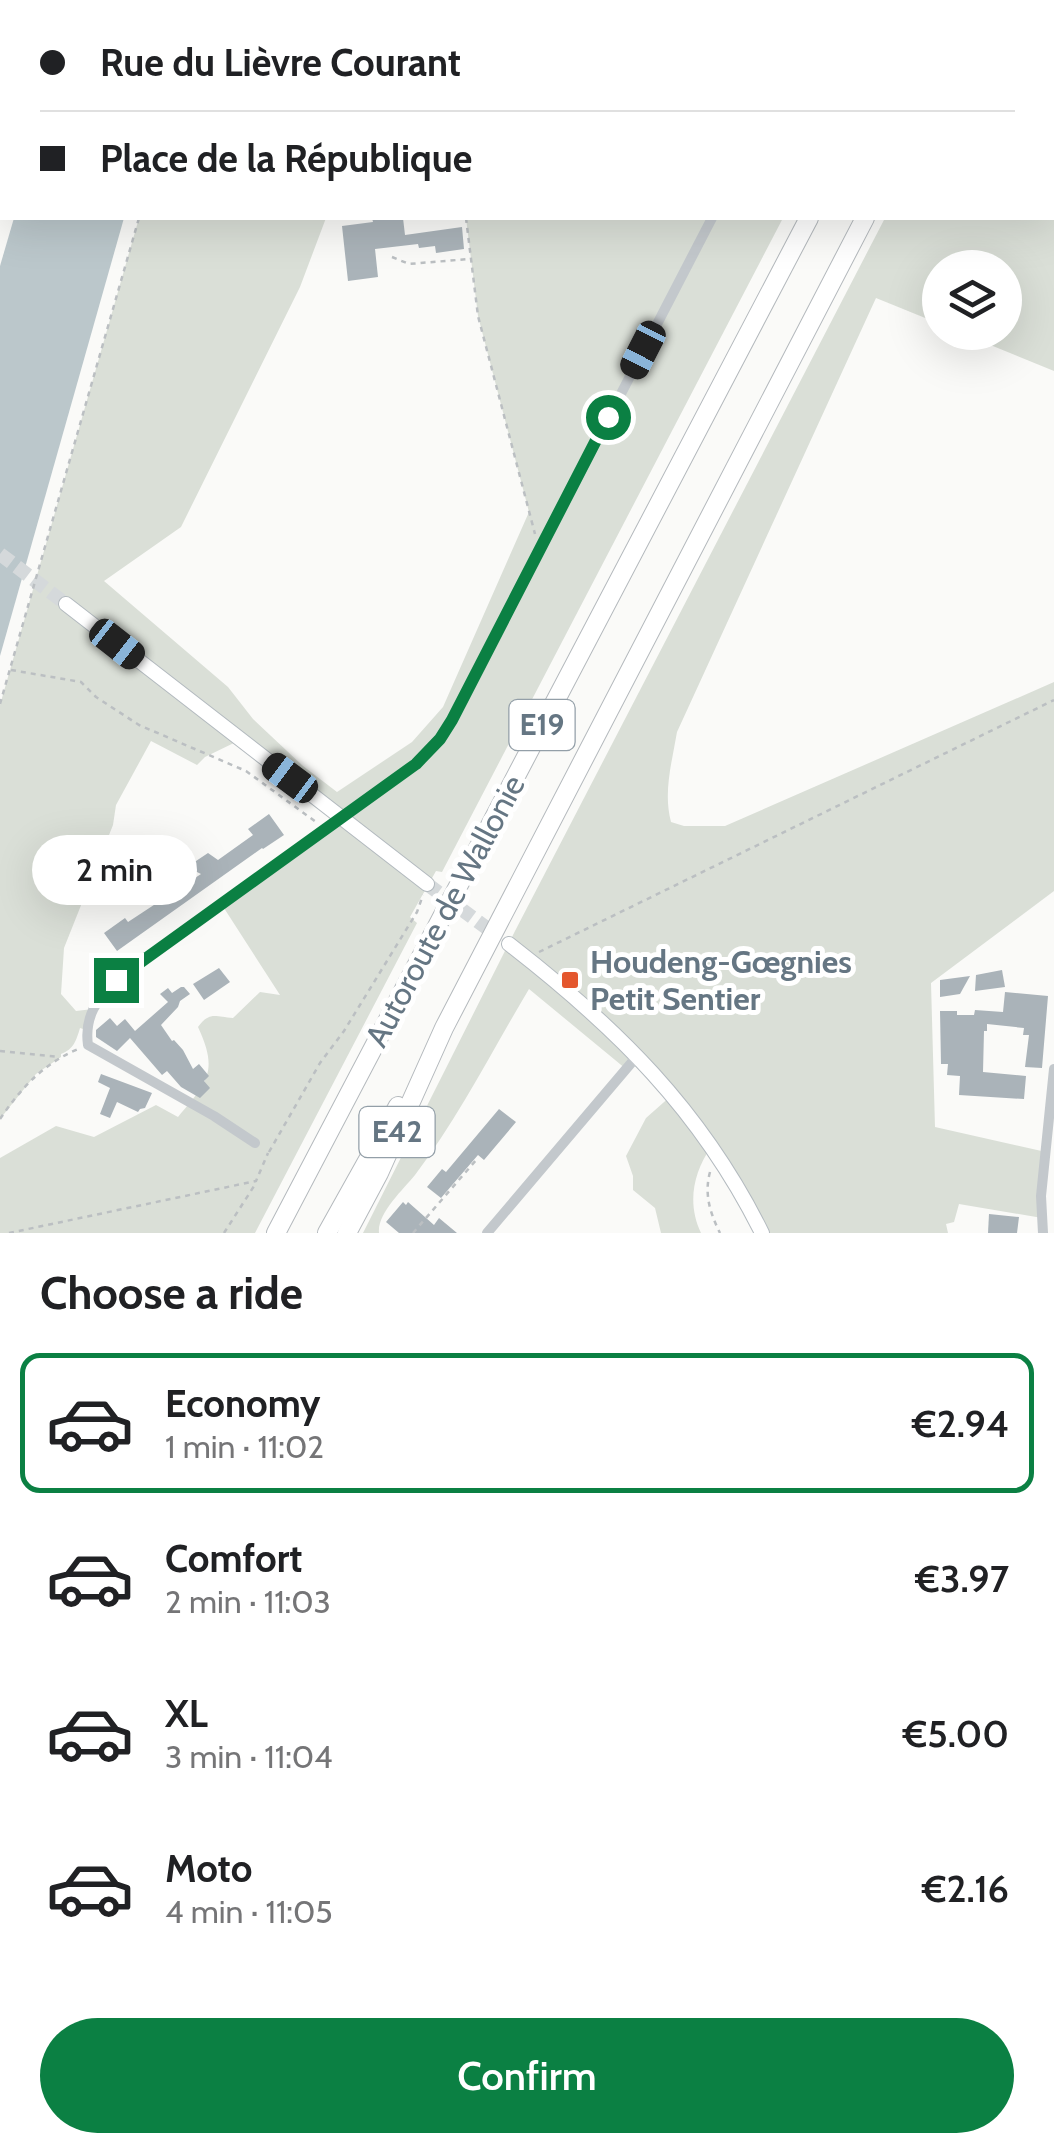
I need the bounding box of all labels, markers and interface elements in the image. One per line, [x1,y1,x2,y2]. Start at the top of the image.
text: Rue du Lièvre Courant [100,39,461,86]
text: Place de la République [100,135,472,182]
map controls [922,250,1022,350]
button: layers [922,250,1022,350]
car [616,316,670,384]
route start [586,395,631,440]
car [84,614,150,674]
road number: E19 [510,700,574,750]
car [257,748,323,808]
street label: Autoroute de Wallonie [356,768,533,1053]
callout: 2 min [34,835,198,905]
text: 2 min [76,850,153,889]
place label: Houdeng-Gœgnies Petit Sentier [590,942,852,1018]
route end [94,958,139,1003]
marker: Houdeng-Gœgnies Petit Sentier [559,969,581,991]
road number: E42 [360,1107,434,1157]
text: Choose a ride [40,1266,303,1320]
icon: car [45,1378,135,1468]
text: Economy [165,1380,320,1427]
text: €2.94 [912,1400,1009,1447]
text: 1 min · 11:02 [165,1427,324,1466]
icon: car [45,1533,135,1623]
text: Comfort [165,1535,302,1582]
text: €3.97 [915,1555,1009,1602]
text: 2 min · 11:03 [165,1582,331,1621]
icon: car [45,1688,135,1778]
text: XL [165,1690,208,1737]
text: €5.00 [903,1710,1009,1757]
text: 3 min · 11:04 [165,1737,333,1776]
icon: car [45,1843,135,1933]
text: Moto [165,1845,252,1892]
text: €2.16 [922,1865,1009,1912]
text: 4 min · 11:05 [165,1892,333,1931]
button: Confirm [40,2018,1014,2133]

